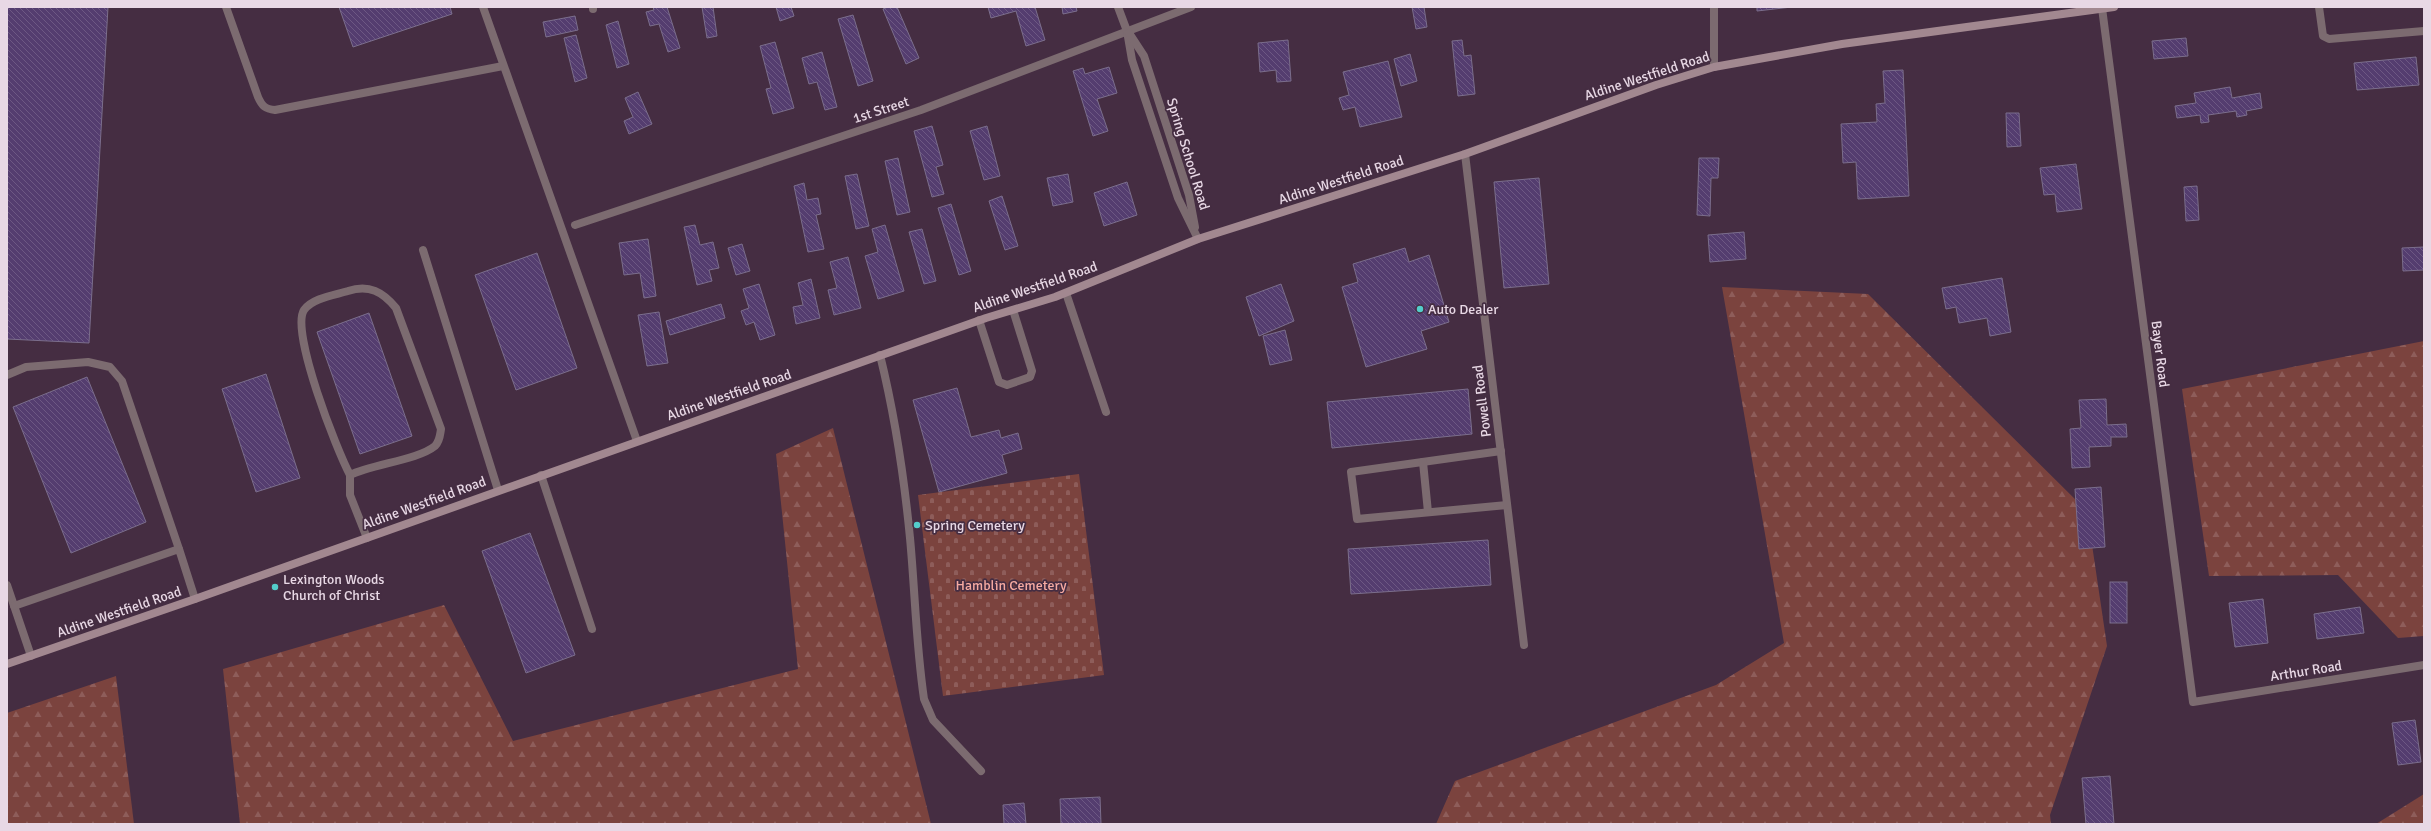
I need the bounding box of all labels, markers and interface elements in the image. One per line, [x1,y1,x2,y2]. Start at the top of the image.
street label: Aldine Westfield Road [1582,48,1712,104]
street label: 1st Street [851,93,911,127]
street label: Spring School Road [1163,96,1213,212]
street label: Aldine Westfield Road [1276,152,1406,208]
street label: Aldine Westfield Road [970,258,1100,316]
place label: Auto Dealer [1428,301,1499,318]
marker: Auto Dealer [1415,304,1425,314]
street label: Bayer Road [2147,320,2173,388]
street label: Powell Road [1469,364,1495,438]
street label: Aldine Westfield Road [664,366,794,424]
street label: Aldine Westfield Road [360,473,488,533]
place label: Spring Cemetery [925,517,1025,534]
marker: Spring Cemetery [912,520,922,530]
place label: Lexington Woods Church of Christ [283,571,385,604]
park label: Hamblin Cemetery [956,577,1067,594]
marker: Lexington Woods Church of Christ [270,582,280,592]
street label: Aldine Westfield Road [54,583,184,641]
street label: Arthur Road [2269,657,2343,685]

